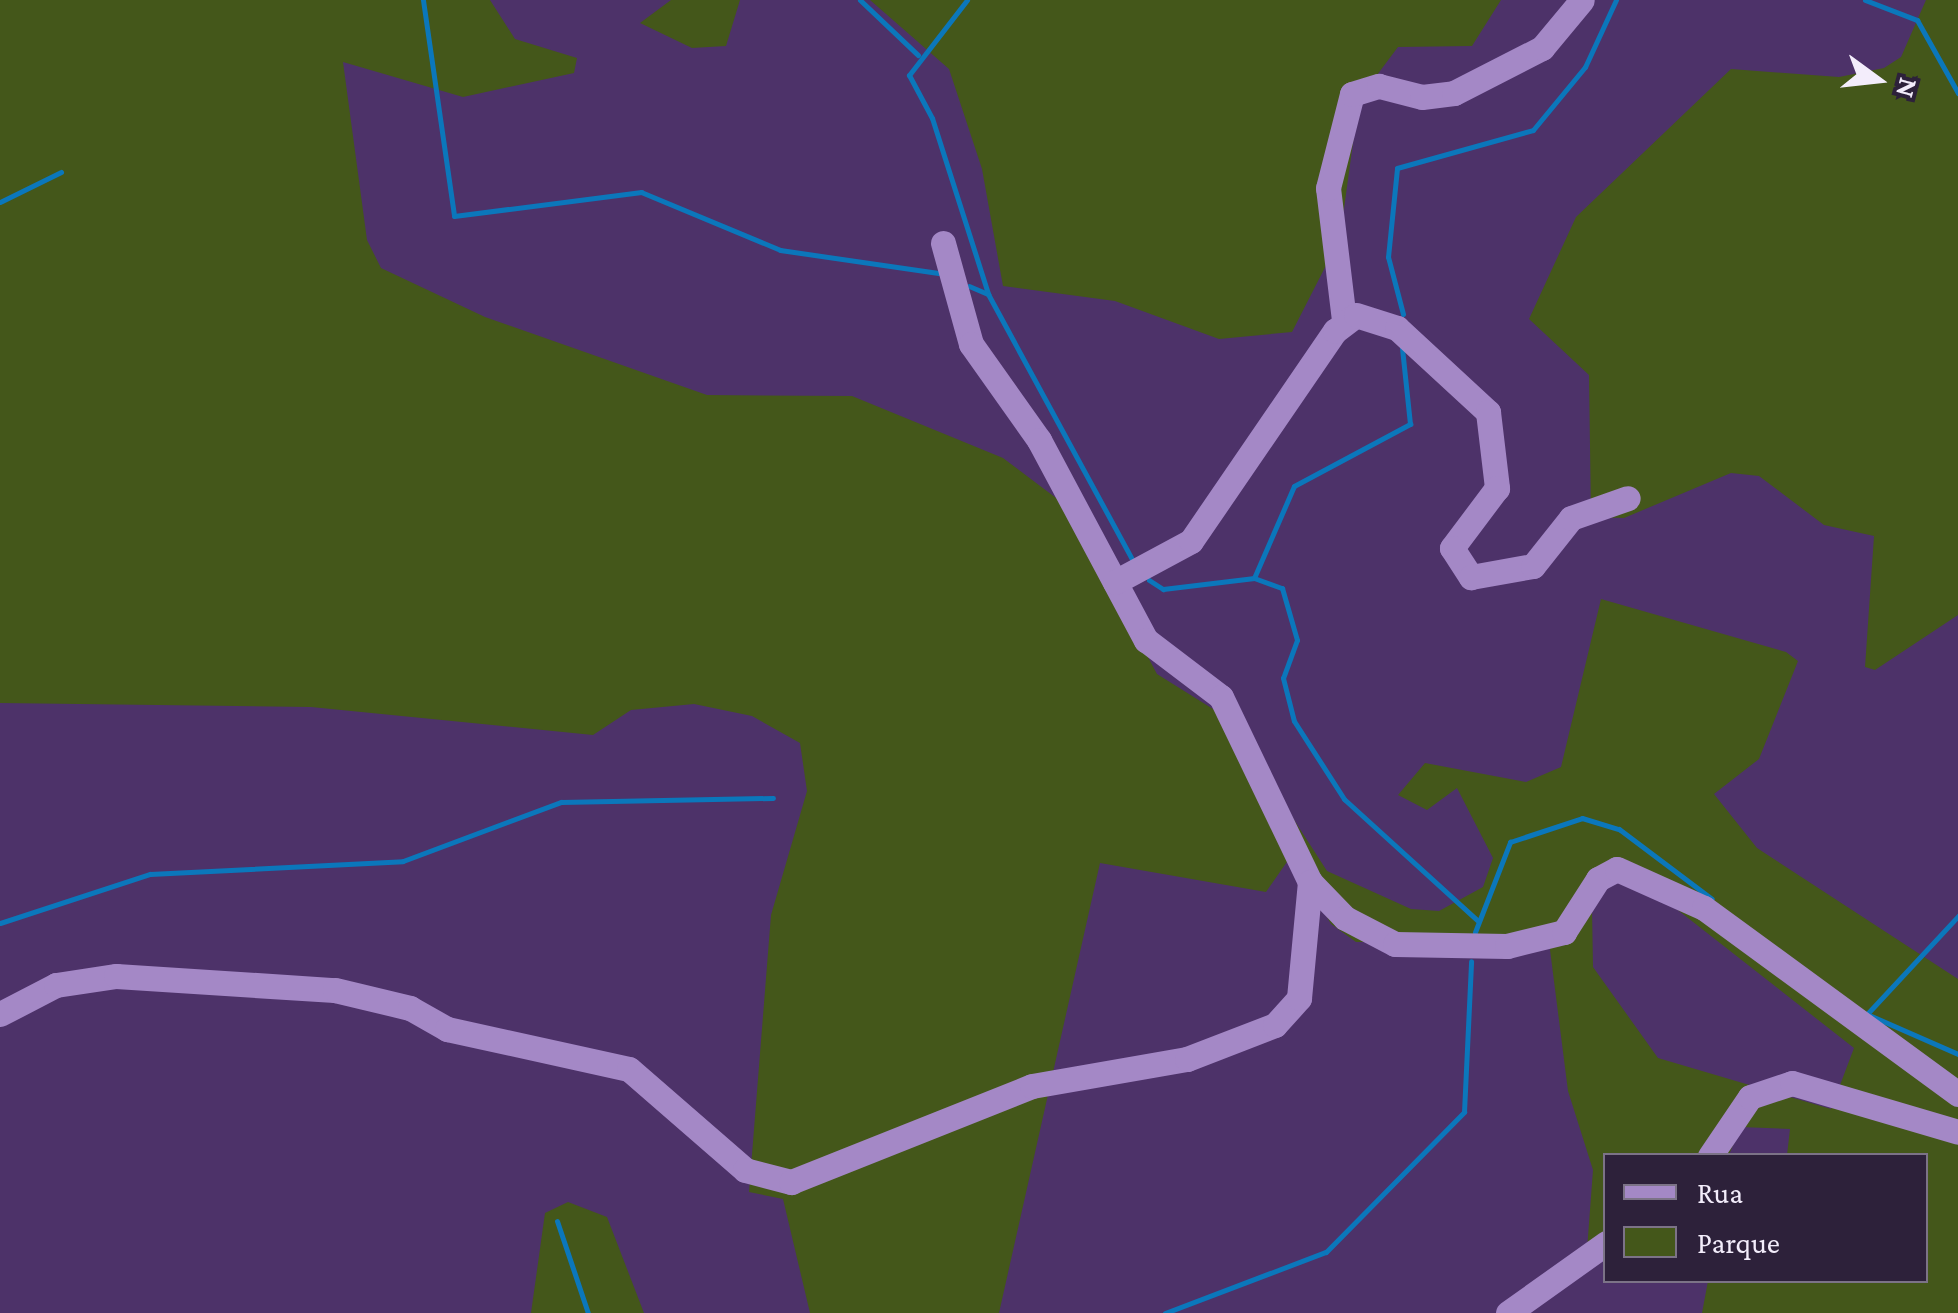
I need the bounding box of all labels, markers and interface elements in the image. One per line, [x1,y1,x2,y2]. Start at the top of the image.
north arrow [1828,30,1928,130]
text: N [1890,75,1925,101]
legend [1603,1153,1928,1283]
text: Rua [1697,1176,1743,1209]
text: Parque [1697,1226,1780,1259]

